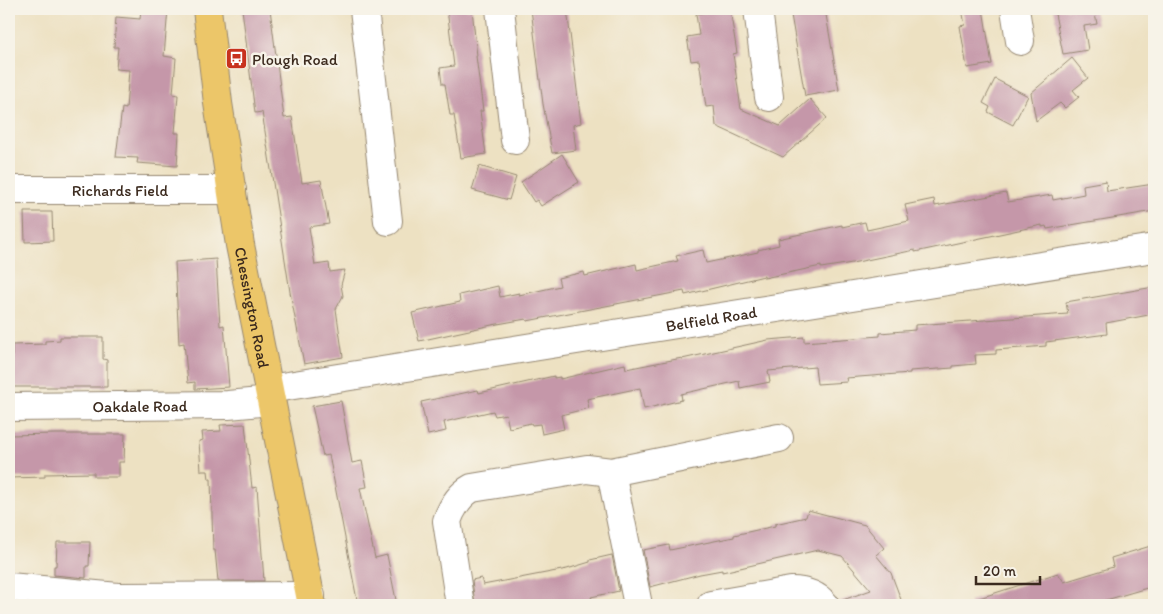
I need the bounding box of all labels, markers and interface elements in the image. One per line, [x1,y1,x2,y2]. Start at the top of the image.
bus stop icon: Plough Road [224,47,248,71]
place label: Plough Road [252,50,338,69]
street label: Richards Field [72,181,168,200]
street label: Chessington Road [231,245,273,370]
street label: Belfield Road [664,302,759,336]
street label: Oakdale Road [92,396,188,416]
scale bar [976,554,1039,586]
text: 20 m [983,562,1017,580]

